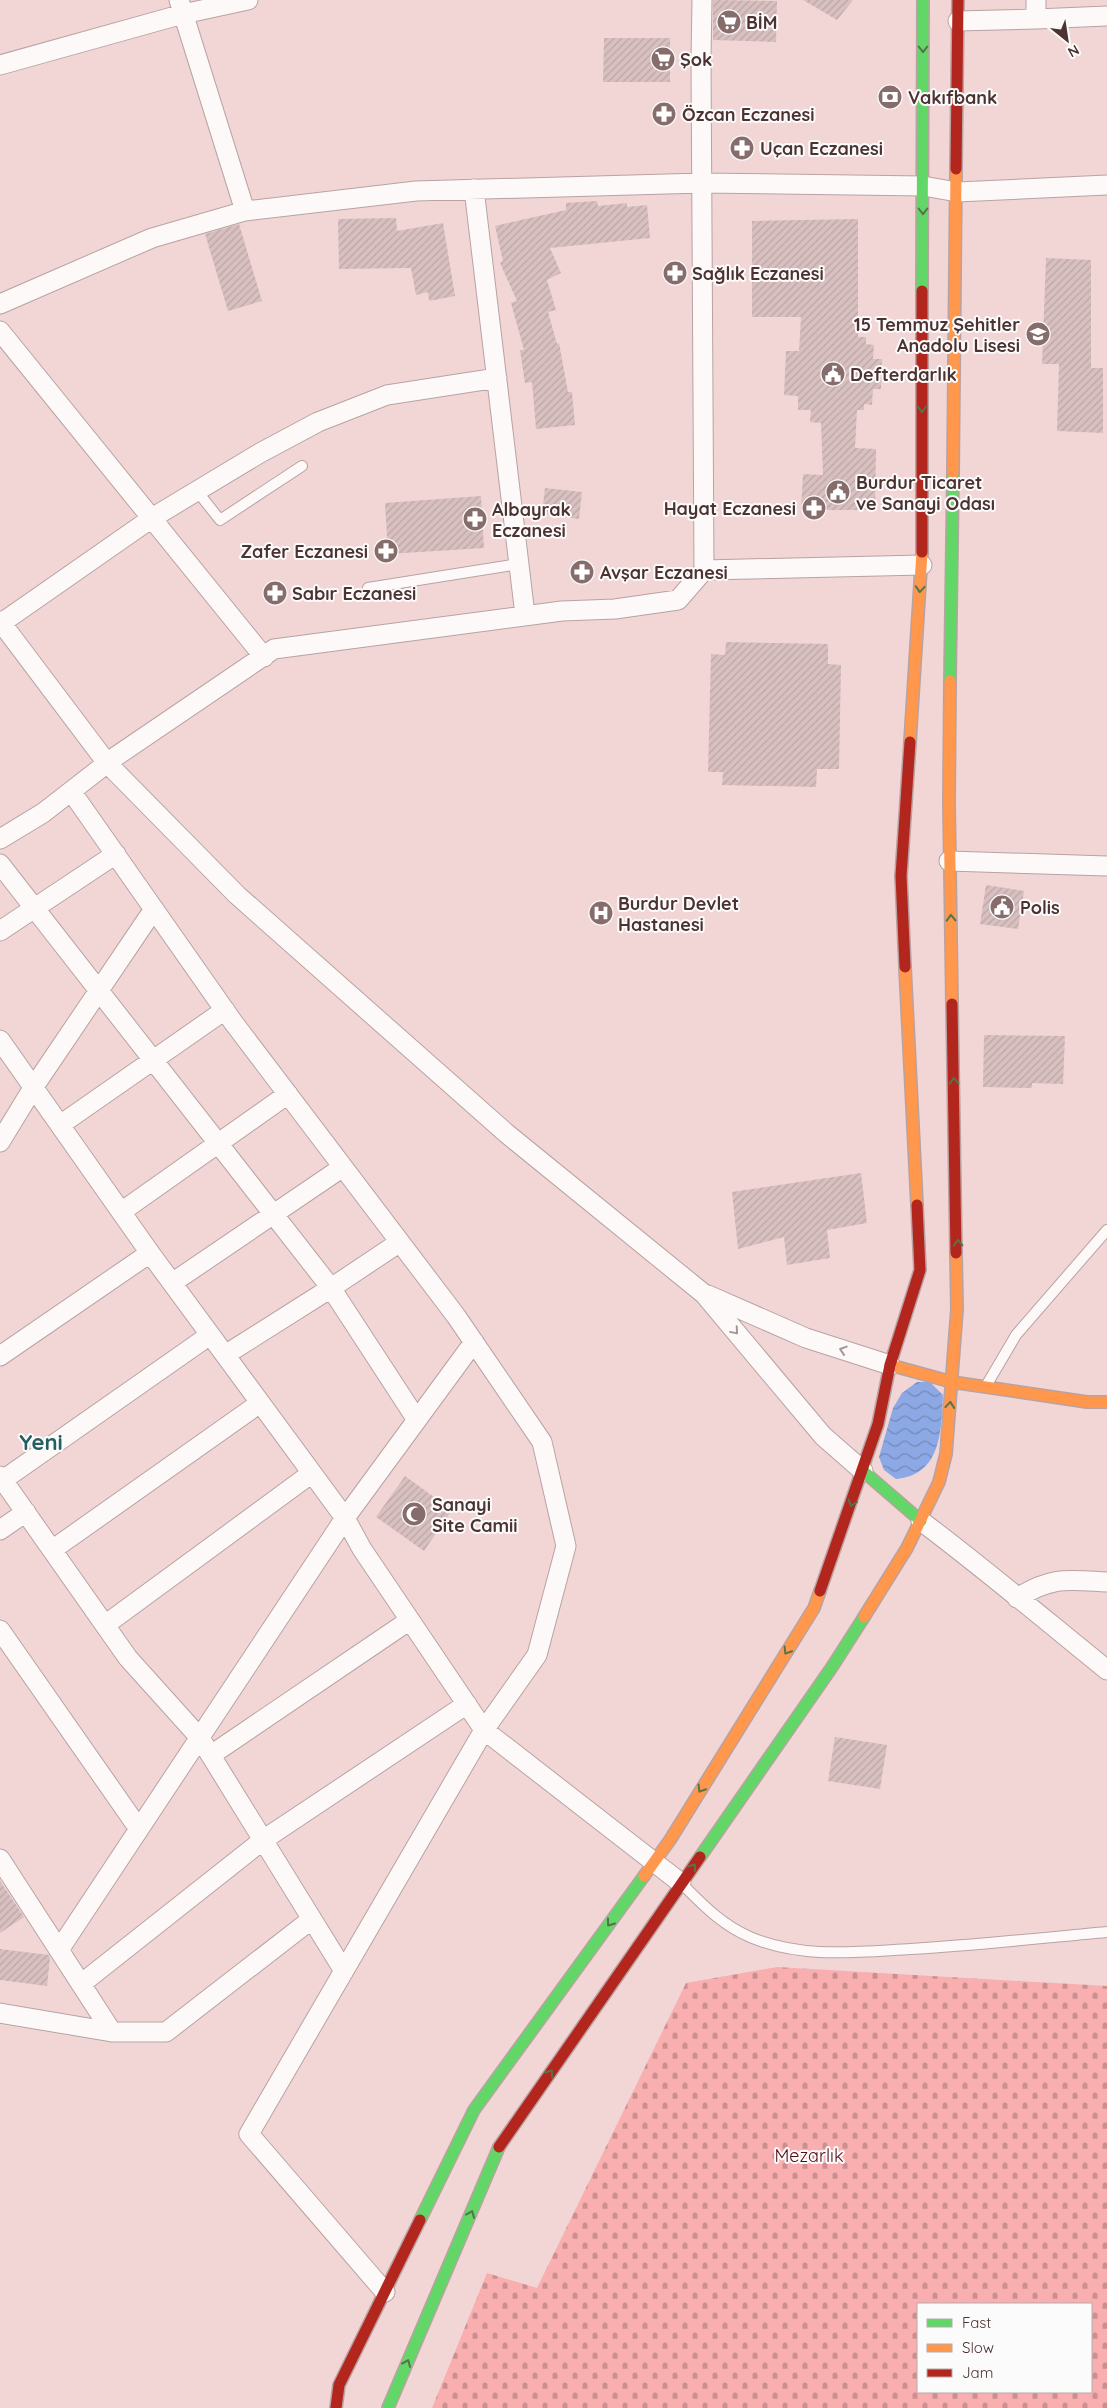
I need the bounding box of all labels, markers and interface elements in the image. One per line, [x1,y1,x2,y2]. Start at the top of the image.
supermarket icon: BİM [716,9,742,35]
place label: BİM [746,11,777,34]
north arrow [1042,15,1092,65]
text: N [1065,41,1082,62]
one-way arrow [918,45,928,53]
supermarket icon: Şok [650,46,676,72]
place label: Şok [680,48,712,71]
bank icon: Vakıfbank [877,84,903,110]
place label: Vakıfbank [908,86,997,109]
pharmacy icon: Özcan Eczanesi [651,101,677,127]
place label: Özcan Eczanesi [682,103,814,126]
pharmacy icon: Uçan Eczanesi [729,135,755,161]
place label: Uçan Eczanesi [760,137,883,160]
one-way arrow [918,208,928,215]
pharmacy icon: Sağlık Eczanesi [662,260,688,286]
place label: Sağlık Eczanesi [692,262,824,285]
place label: 15 Temmuz Şehitler Anadolu Lisesi [854,313,1020,357]
school or university icon: 15 Temmuz Şehitler Anadolu Lisesi [1025,321,1051,347]
public building icon: Defterdarlık [820,361,846,387]
place label: Defterdarlık [850,363,957,386]
one-way arrow [917,405,927,413]
place label: Burdur Ticaret ve Sanayi Odası [856,471,995,515]
public building icon: Burdur Ticaret ve Sanayi Odası [825,479,851,505]
pharmacy icon: Hayat Eczanesi [801,495,827,521]
place label: Hayat Eczanesi [664,497,796,520]
place label: Albayrak Eczanesi [492,498,571,542]
pharmacy icon: Albayrak Eczanesi [462,506,488,532]
pharmacy icon: Zafer Eczanesi [373,538,399,564]
place label: Zafer Eczanesi [240,540,368,563]
pharmacy icon: Avşar Eczanesi [569,559,595,585]
place label: Avşar Eczanesi [600,561,728,584]
pharmacy icon: Sabır Eczanesi [262,580,288,606]
place label: Sabır Eczanesi [292,582,416,605]
one-way arrow [915,585,926,593]
place label: Burdur Devlet Hastanesi [618,892,739,936]
public building icon: Polis [989,894,1015,920]
place label: Polis [1020,896,1060,919]
hospital icon: Burdur Devlet Hastanesi [588,900,614,926]
one-way arrow [945,914,956,922]
one-way arrow [949,1076,959,1084]
one-way arrow [952,1239,963,1247]
one-way arrow [730,1325,738,1334]
one-way arrow [839,1346,848,1356]
one-way arrow [944,1401,955,1409]
district label: Yeni [19,1428,63,1456]
place label: Sanayi Site Camii [432,1493,518,1537]
one-way arrow [848,1498,858,1507]
mosque icon: Sanayi Site Camii [401,1501,427,1527]
one-way arrow [784,1646,793,1655]
one-way arrow [698,1784,708,1793]
one-way arrow [687,1863,696,1873]
one-way arrow [607,1918,616,1927]
one-way arrow [544,2069,553,2078]
park label: Mezarlık [774,2144,844,2167]
one-way arrow [465,2210,475,2219]
legend [917,2303,1092,2393]
text: Fast [962,2313,991,2332]
text: Slow [962,2338,994,2357]
one-way arrow [401,2359,412,2368]
text: Jam [962,2363,993,2382]

